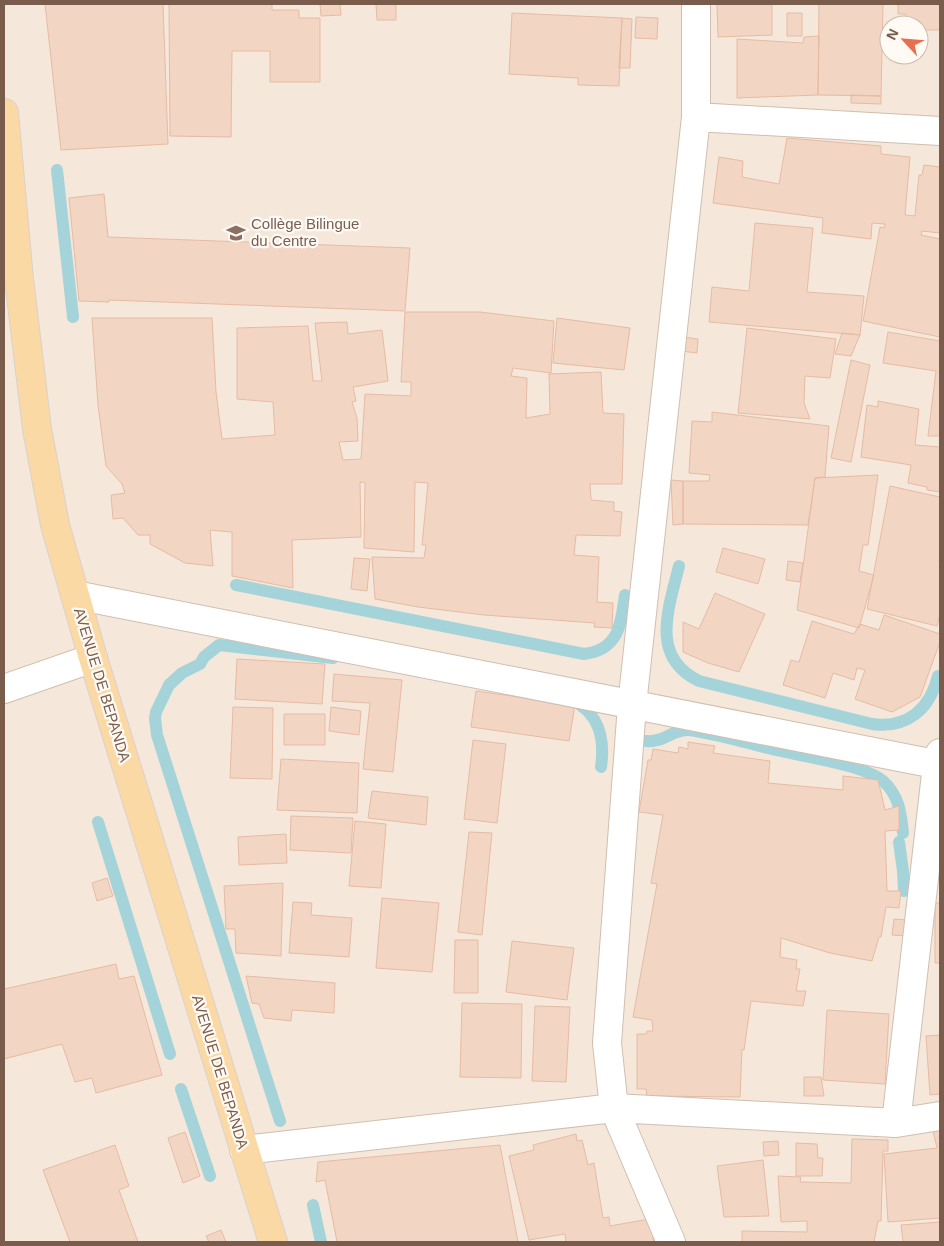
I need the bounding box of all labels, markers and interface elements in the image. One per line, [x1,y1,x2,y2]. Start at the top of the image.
north arrow [879,15,929,65]
text: N [883,26,902,42]
place label: Collège Bilingue du Centre [251,215,359,249]
school or university icon: Collège Bilingue du Centre [225,222,247,244]
street label: AVENUE DE BEPANDA [71,606,134,764]
street label: AVENUE DE BEPANDA [189,993,252,1151]

